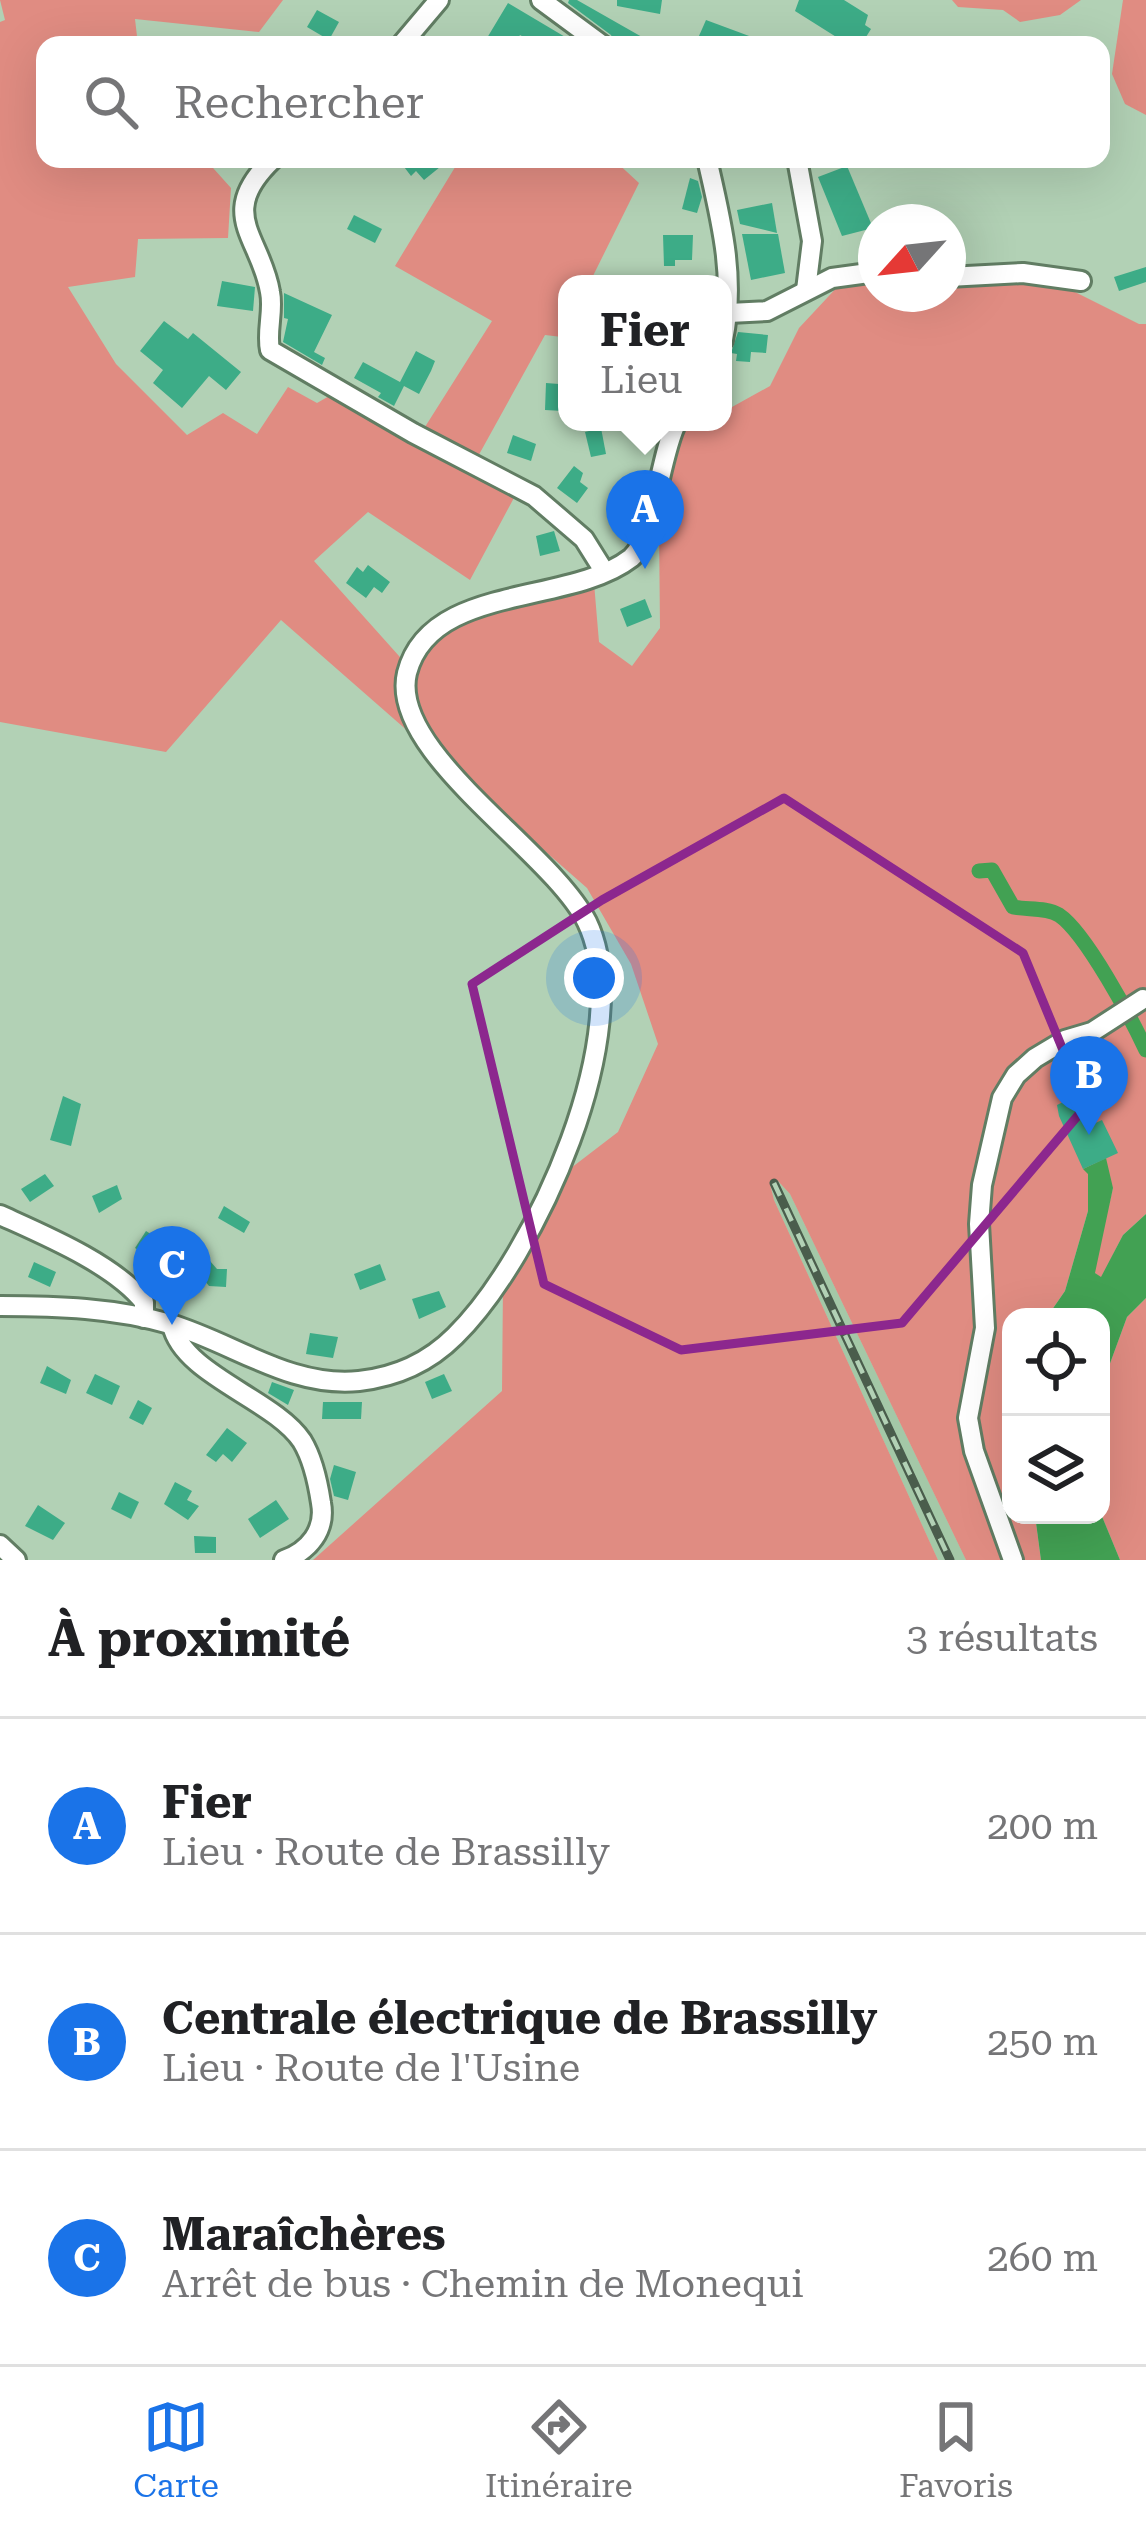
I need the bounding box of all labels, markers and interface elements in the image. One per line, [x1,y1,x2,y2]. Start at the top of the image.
search box [36,36,1110,168]
icon: search [78,69,144,135]
text: Rechercher [174,76,424,129]
north arrow [858,204,966,312]
popup [558,275,732,431]
text: Fier [600,304,690,357]
text: Lieu [600,357,682,403]
pin: A [606,470,684,569]
your location [564,948,624,1008]
pin: B [1050,1036,1128,1135]
pin: C [133,1226,211,1325]
map controls [1002,1308,1110,1524]
button: locate [1002,1308,1110,1416]
button: layers [1002,1416,1110,1524]
text: À proximité [48,1609,350,1668]
text: 3 résultats [906,1615,1098,1661]
text: Fier [162,1776,252,1829]
text: A [73,1803,101,1849]
text: 200 m [987,1803,1098,1849]
text: Lieu · Route de Brassilly [162,1829,610,1875]
text: Centrale électrique de Brassilly [162,1992,877,2045]
text: B [73,2019,101,2065]
text: 250 m [987,2019,1098,2065]
text: Lieu · Route de l'Usine [162,2045,580,2091]
text: Maraîchères [162,2208,445,2261]
text: C [73,2235,101,2281]
text: 260 m [987,2235,1098,2281]
text: Arrêt de bus · Chemin de Monequi [162,2261,804,2307]
tab: Carte [133,2394,219,2505]
tab: Itinéraire [485,2394,633,2505]
tab: Favoris [899,2394,1013,2505]

